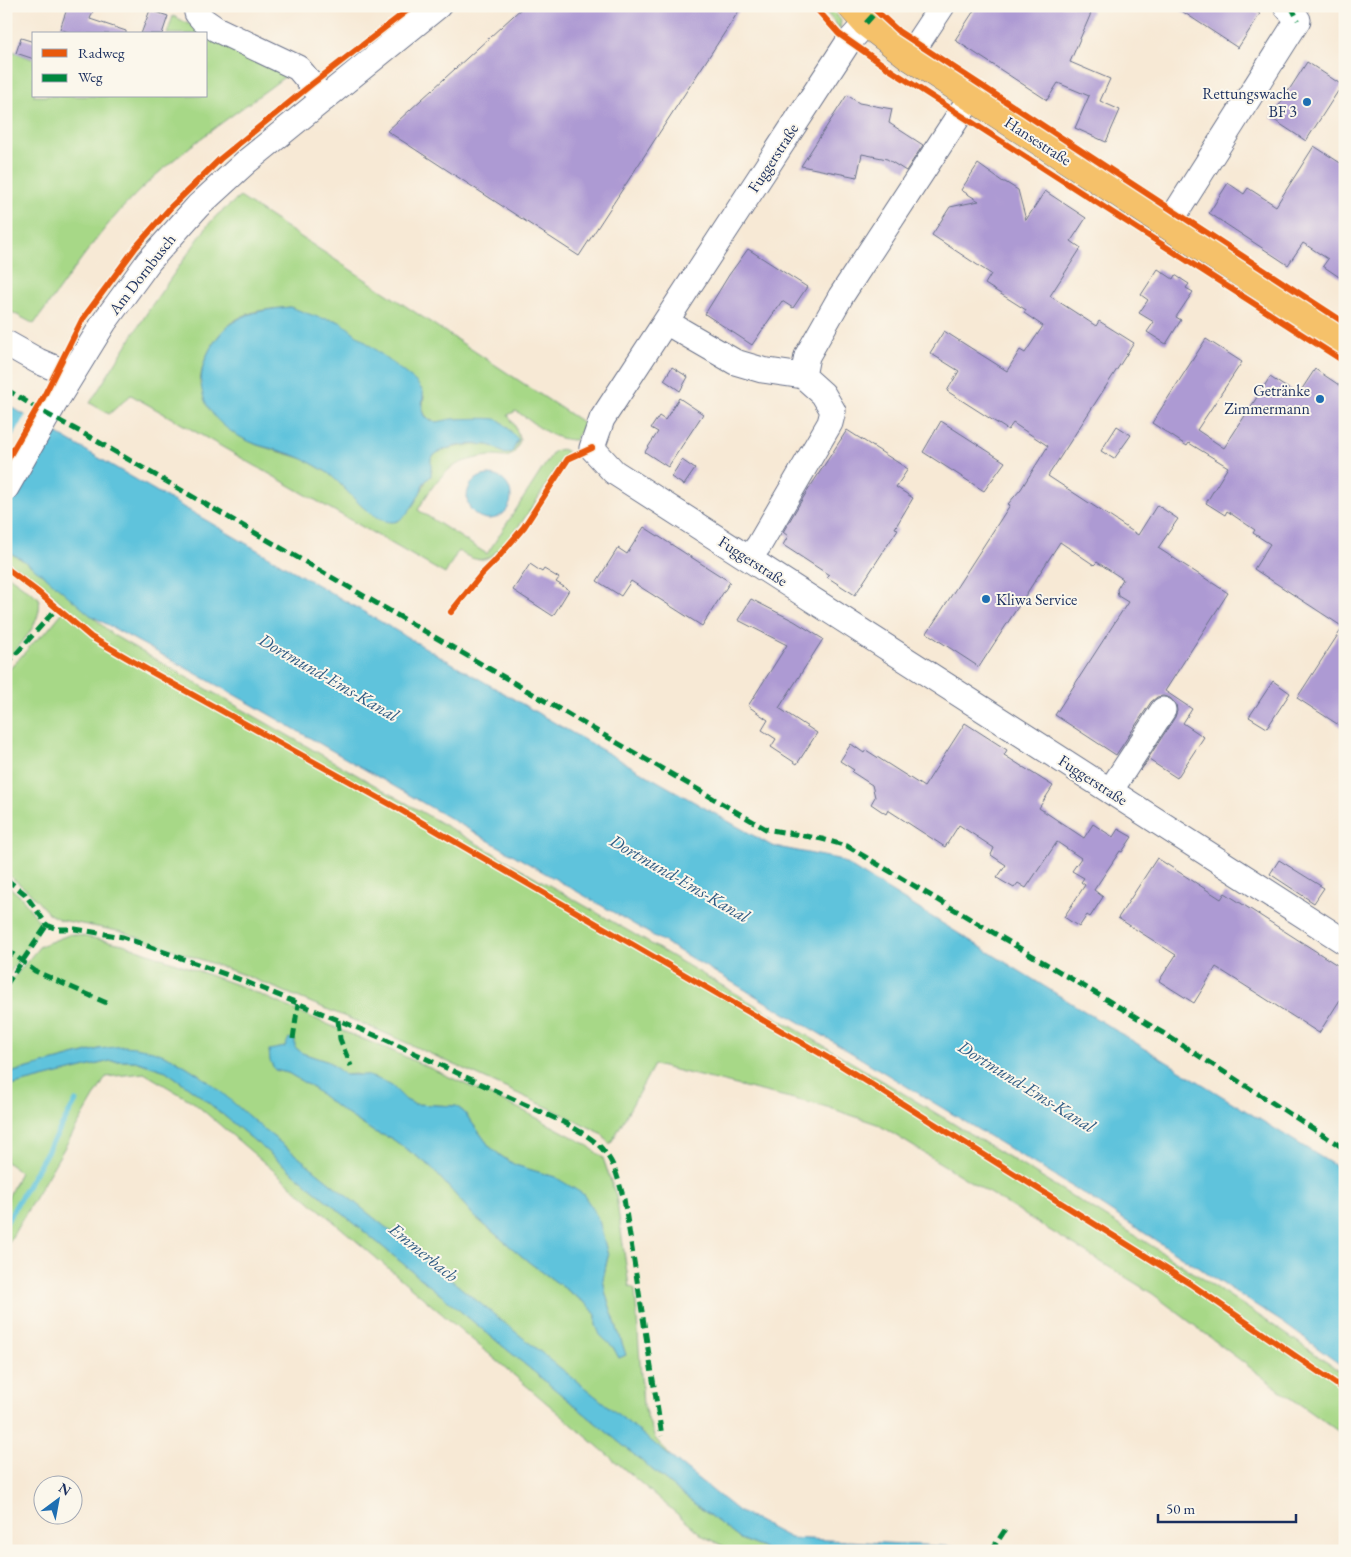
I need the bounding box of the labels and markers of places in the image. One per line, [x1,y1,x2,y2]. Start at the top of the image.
place label: Rettungswache BF 3 [1202,83,1297,122]
marker: Rettungswache BF 3 [1301,96,1313,108]
place label: Getränke Zimmermann [1224,380,1311,419]
marker: Getränke Zimmermann [1314,393,1326,405]
place label: Kliwa Service [996,589,1077,610]
marker: Kliwa Service [980,593,992,605]

